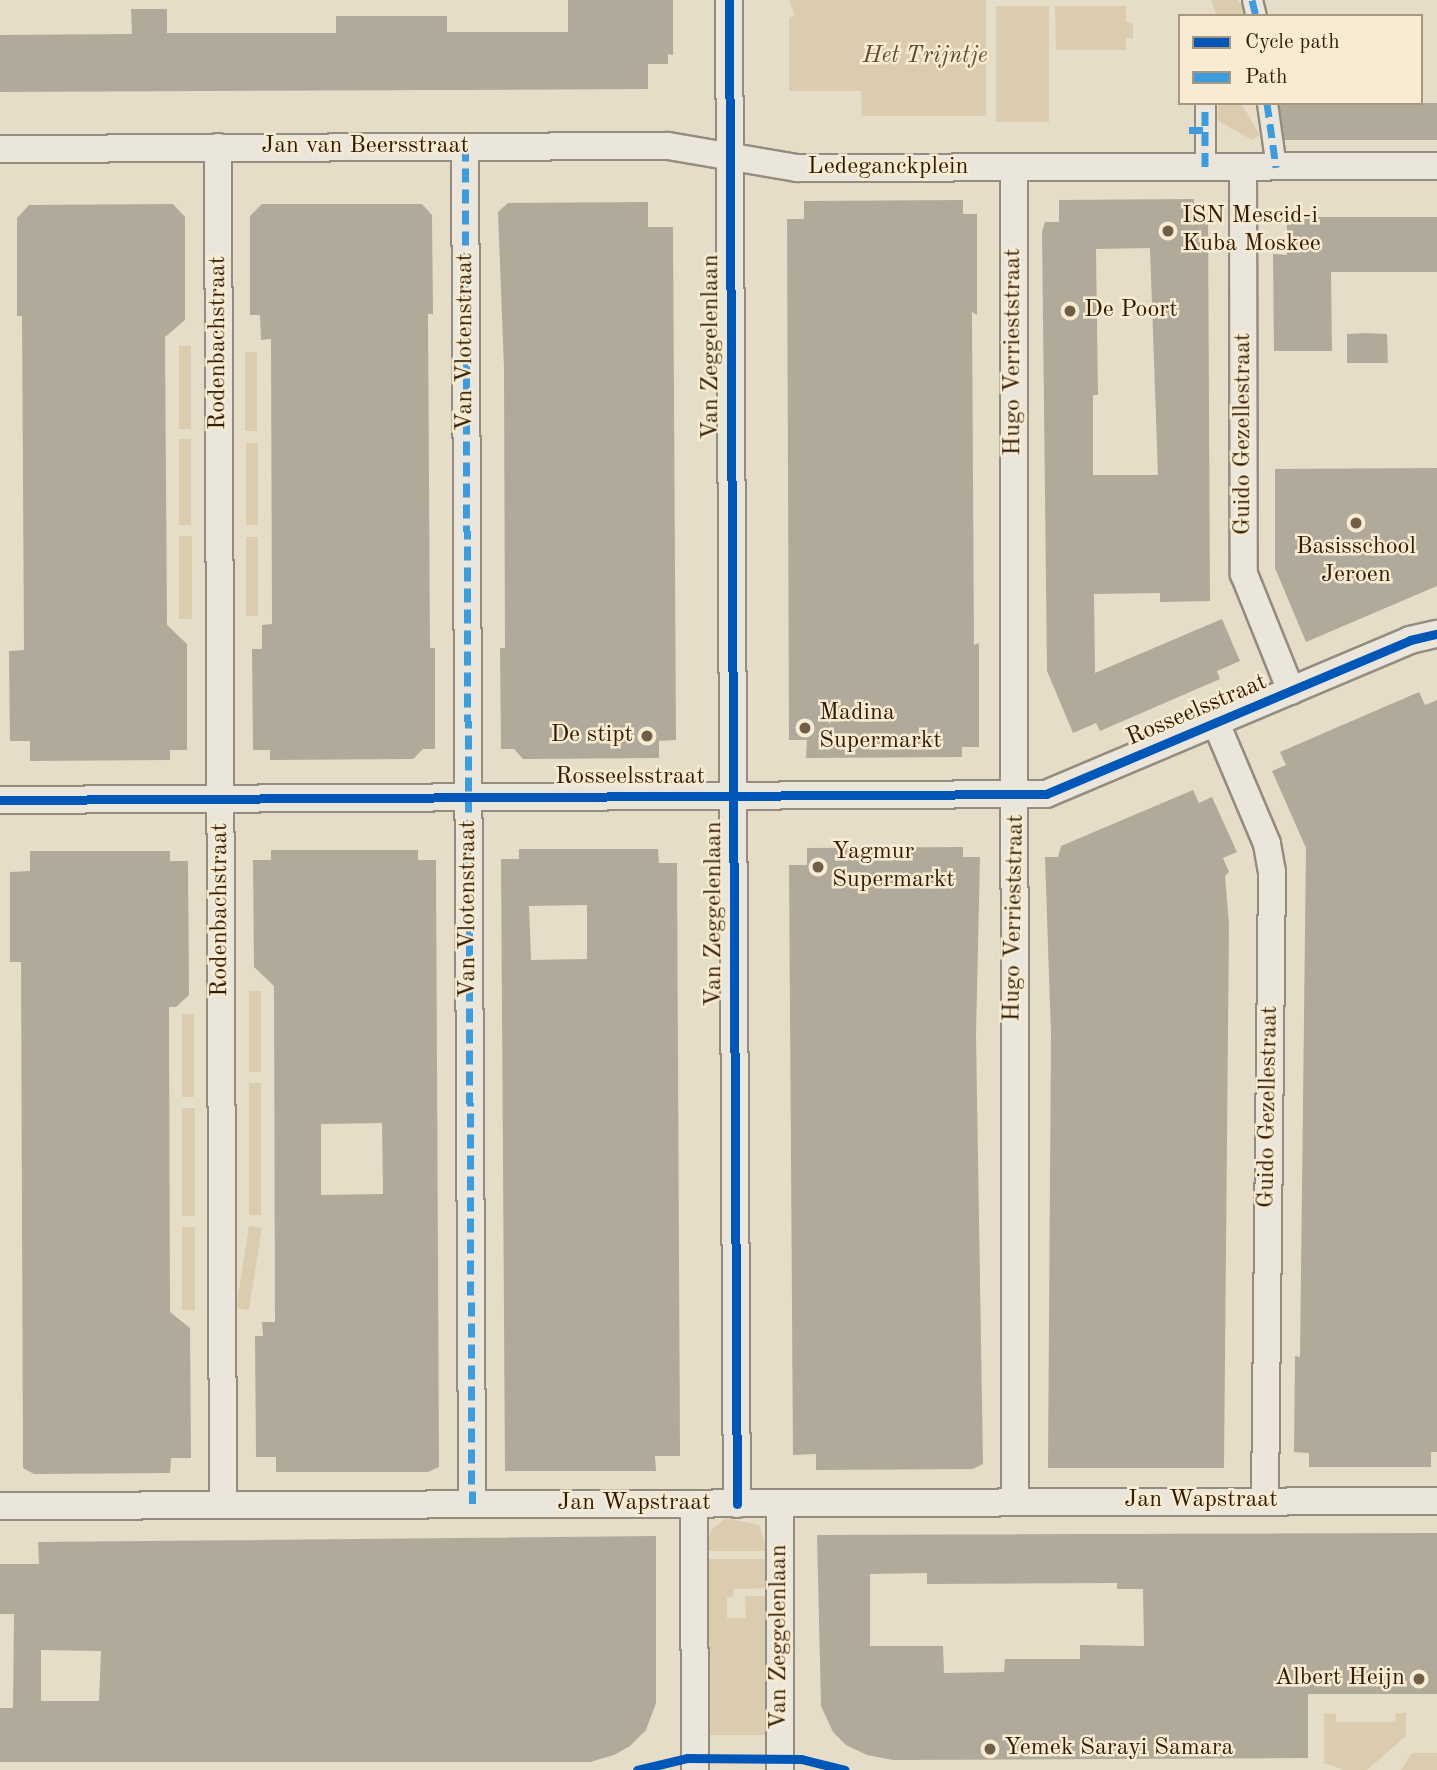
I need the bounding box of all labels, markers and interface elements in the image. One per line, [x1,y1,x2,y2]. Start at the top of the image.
legend [1178,14,1423,105]
text: Cycle path [1245,32,1340,53]
park label: Het Trijntje [862,43,988,71]
text: Path [1245,67,1288,88]
street label: Jan van Beersstraat [261,133,469,161]
street label: Ledeganckplein [808,154,968,182]
place label: ISN Mescid-i Kuba Moskee [1182,203,1321,259]
marker: ISN Mescid-i Kuba Moskee [1160,223,1176,239]
street label: Hugo Verrieststraat [1000,248,1028,456]
street label: Van Vlotenstraat [452,253,480,431]
street label: Van Zeggelenlaan [698,254,726,440]
street label: Rodenbachstraat [205,256,233,430]
place label: De Poort [1084,297,1178,325]
marker: De Poort [1062,303,1078,319]
street label: Guido Gezellestraat [1230,333,1258,535]
marker: Basisschool Jeroen [1348,515,1364,531]
place label: Basisschool Jeroen [1296,534,1416,590]
street label: Rosseelsstraat [1122,669,1272,753]
place label: Madina Supermarkt [819,700,942,756]
marker: Madina Supermarkt [797,720,813,736]
place label: De stipt [550,722,633,750]
marker: De stipt [639,728,655,744]
street label: Rosseelsstraat [555,764,705,792]
street label: Hugo Verrieststraat [999,814,1031,1022]
street label: Van Vlotenstraat [455,820,483,998]
street label: Van Zeggelenlaan [701,821,729,1007]
street label: Rodenbachstraat [207,823,235,997]
place label: Yagmur Supermarkt [832,839,955,895]
marker: Yagmur Supermarkt [810,859,826,875]
street label: Guido Gezellestraat [1253,1006,1285,1208]
street label: Jan Wapstraat [1124,1487,1278,1515]
street label: Jan Wapstraat [557,1490,711,1518]
street label: Van Zeggelenlaan [766,1544,794,1730]
place label: Albert Heijn [1275,1665,1405,1693]
marker: Albert Heijn [1411,1671,1427,1687]
place label: Yemek Sarayi Samara [1004,1735,1233,1763]
marker: Yemek Sarayi Samara [982,1741,998,1757]

